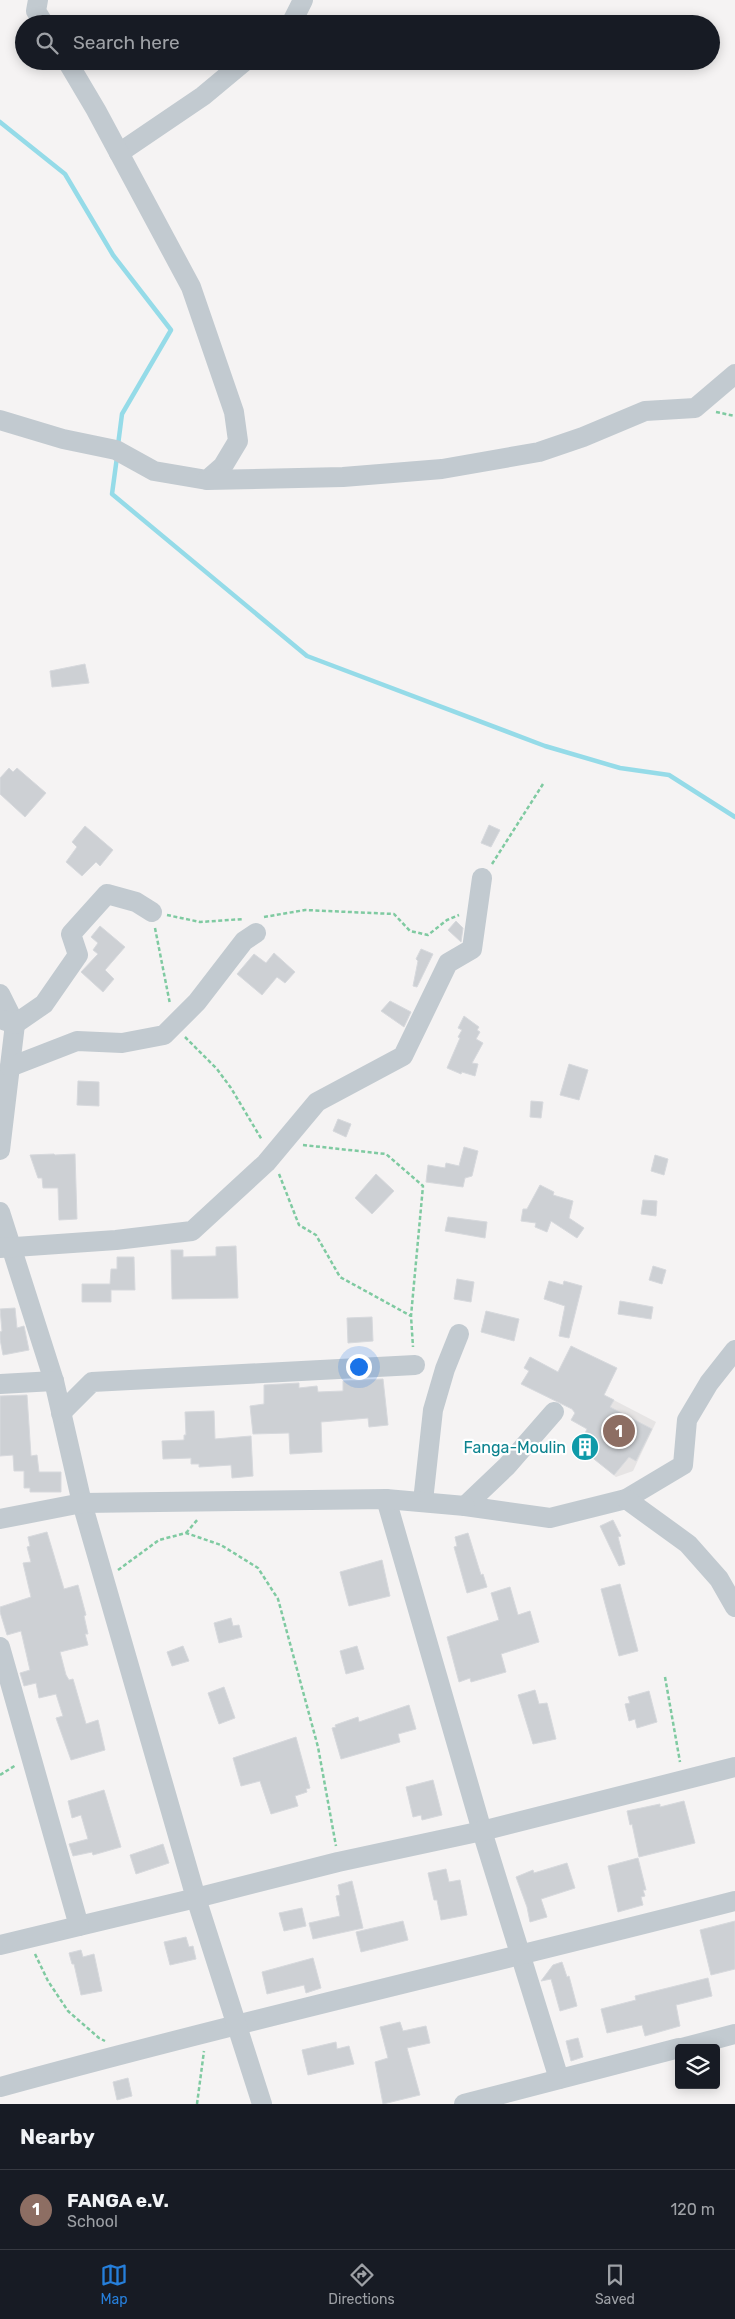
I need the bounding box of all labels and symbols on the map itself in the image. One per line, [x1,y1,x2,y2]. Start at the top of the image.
your location [346,1354,372,1380]
pin: 1 [603,1412,635,1450]
building icon: Fanga-Moulin [570,1432,600,1462]
place label: Fanga-Moulin [464,1438,566,1457]

